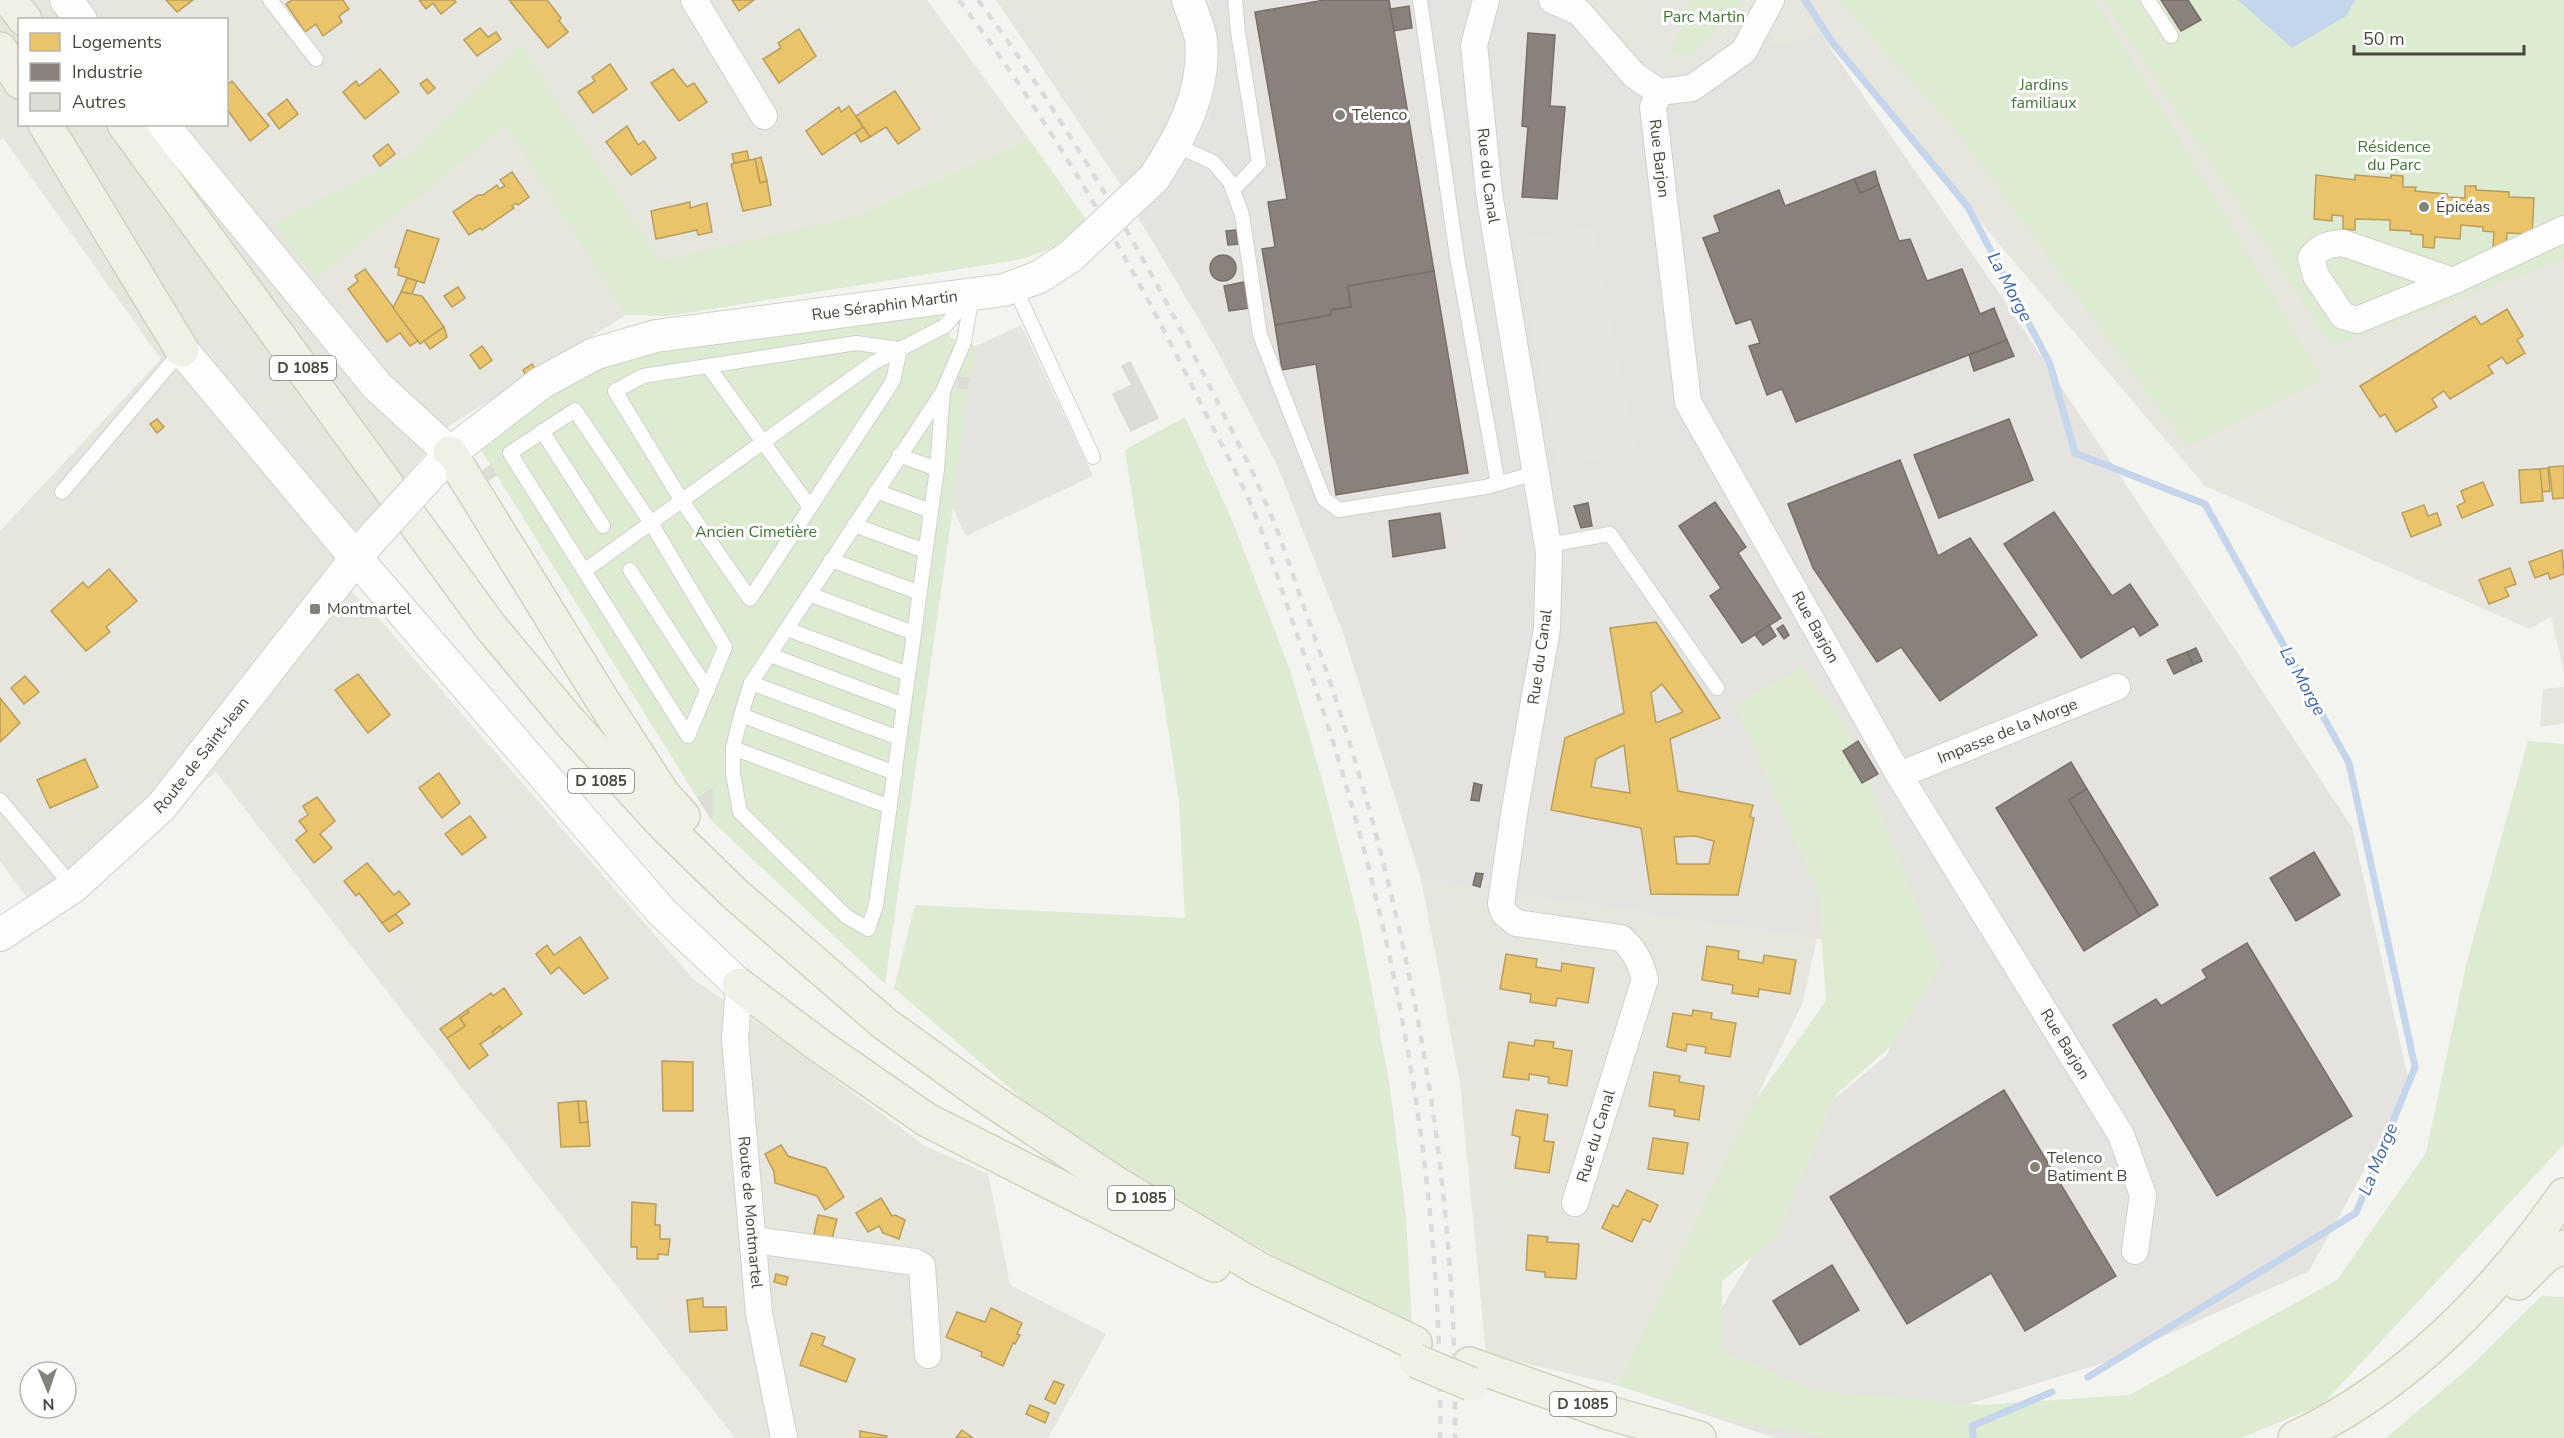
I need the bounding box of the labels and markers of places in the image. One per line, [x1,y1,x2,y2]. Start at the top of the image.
place label: Telenco [1352,104,1407,126]
marker: Telenco [1333,108,1347,122]
place label: Épicéas [2436,196,2490,218]
marker: Épicéas [2417,200,2431,214]
place label: Montmartel [327,598,412,620]
marker: Montmartel [308,602,322,616]
place label: Telenco Batiment B [2047,1147,2127,1187]
marker: Telenco Batiment B [2028,1160,2042,1174]

